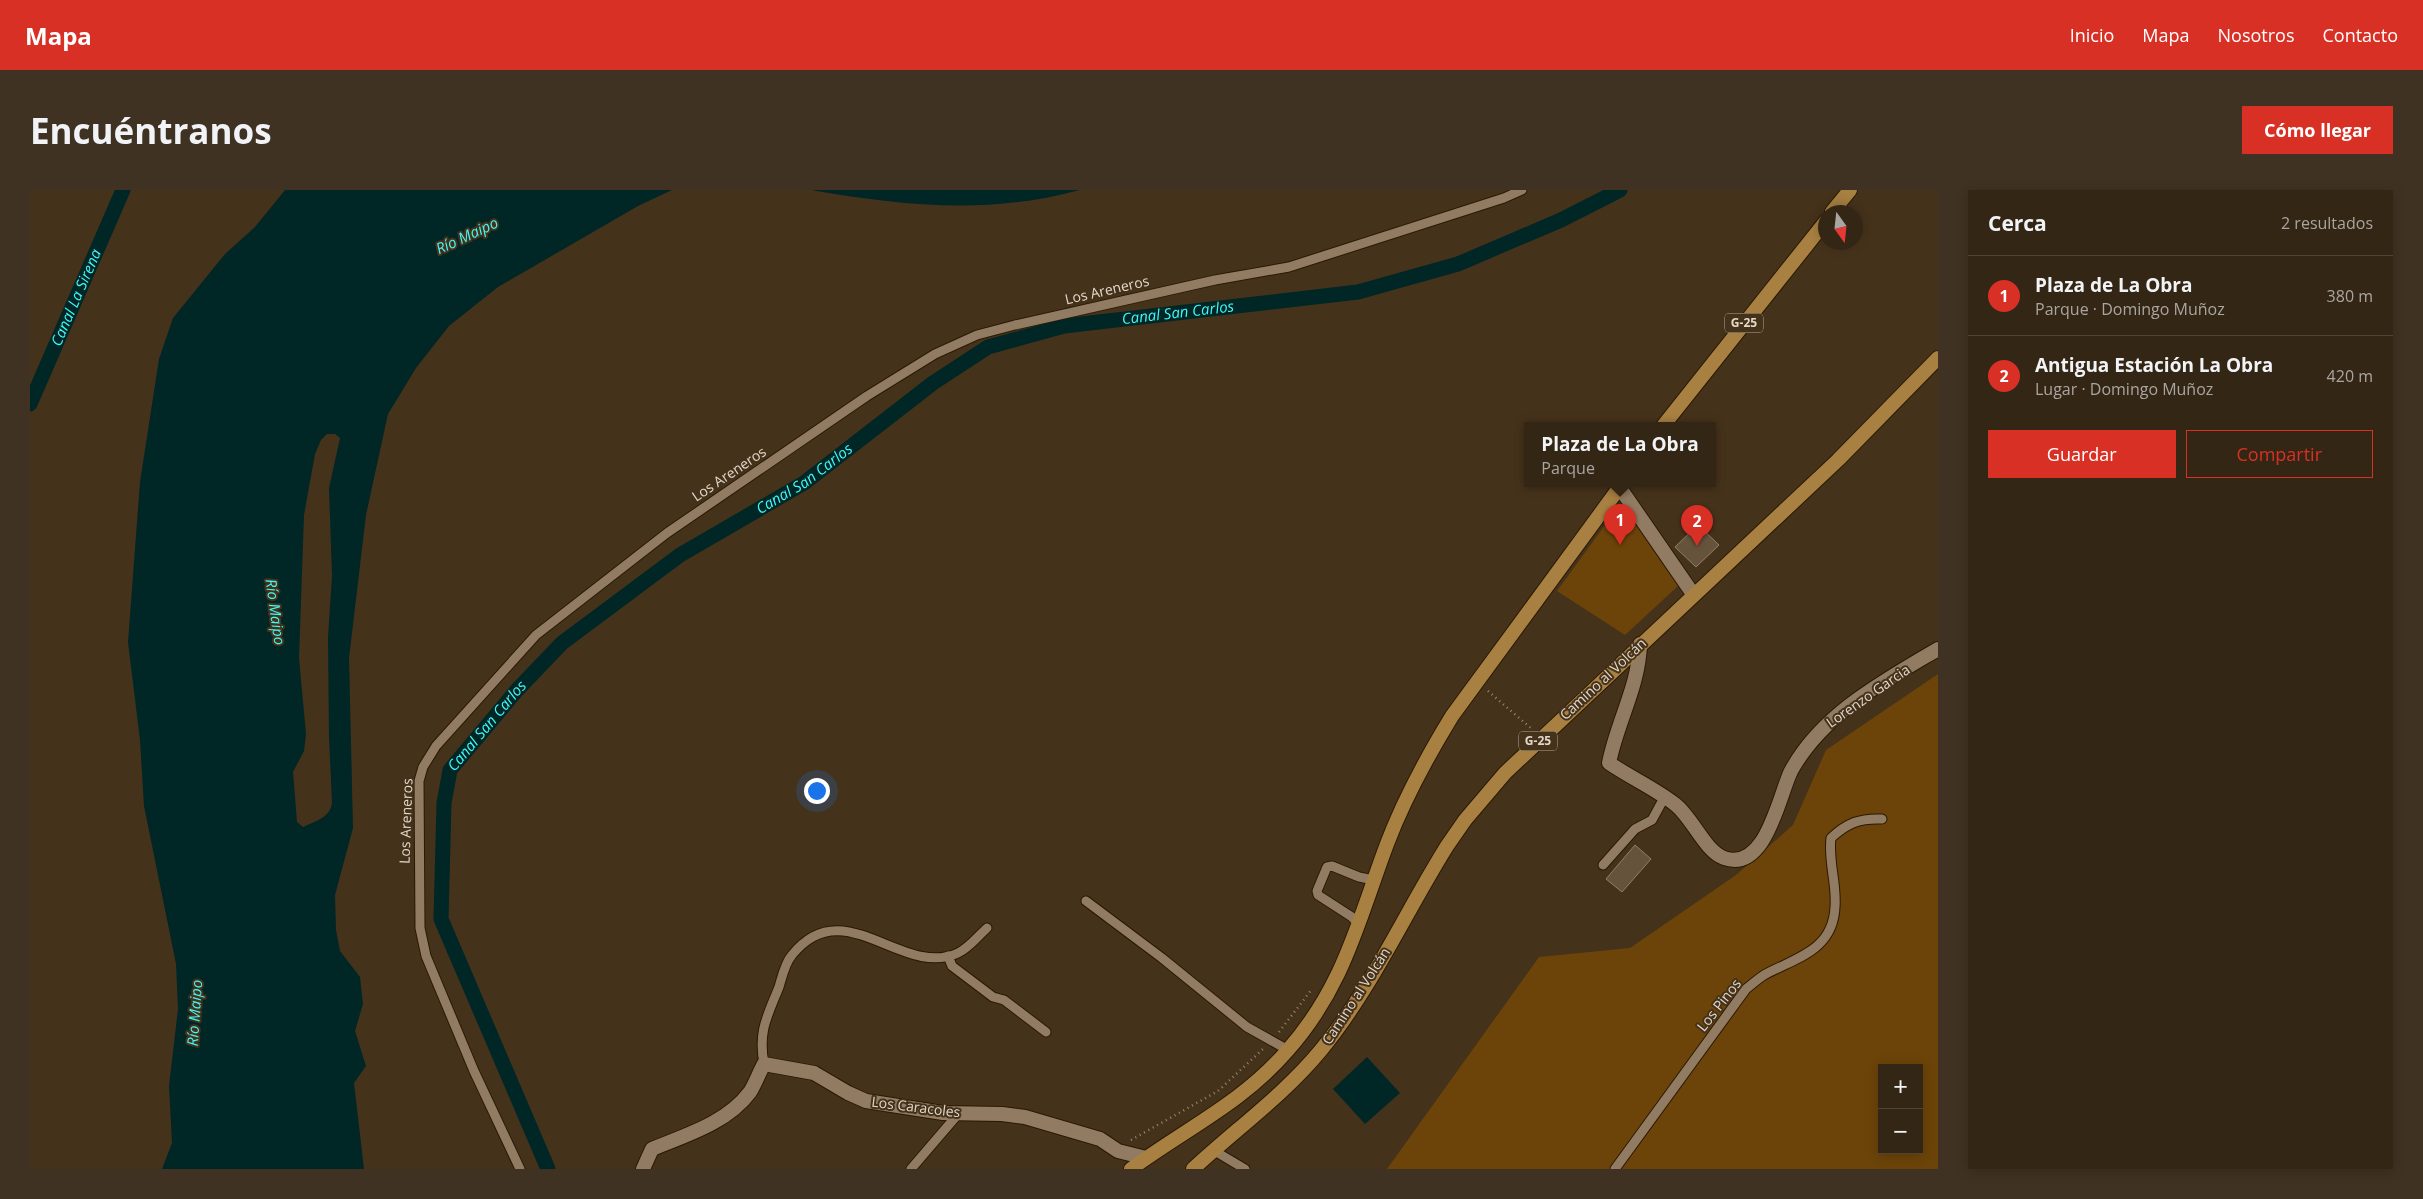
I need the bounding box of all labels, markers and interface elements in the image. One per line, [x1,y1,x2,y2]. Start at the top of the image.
text: Mapa [25,19,92,52]
text: Inicio [2070,23,2114,47]
text: Mapa [2142,23,2190,47]
text: Nosotros [2218,23,2295,47]
text: Contacto [2323,23,2398,47]
button: Cómo llegar [2242,106,2393,154]
text: Encuéntranos [30,107,272,154]
north arrow [1818,205,1863,250]
text: Cerca [1988,209,2047,237]
water label: Río Maipo [432,212,501,258]
text: 2 resultados [2281,212,2373,234]
water label: Canal La Sirena [45,245,105,349]
street label: Los Areneros [1063,271,1151,308]
text: Plaza de La Obra [2035,272,2192,298]
text: 1 [1999,285,2009,307]
text: 380 m [2327,285,2373,307]
water label: Canal San Carlos [1121,295,1235,328]
text: Parque · Domingo Muñoz [2035,298,2225,320]
road number: G-25 [1725,314,1763,332]
text: Antigua Estación La Obra [2035,352,2273,378]
text: 2 [1999,365,2009,387]
text: 420 m [2327,365,2373,387]
text: Lugar · Domingo Muñoz [2035,378,2213,400]
popup [1524,422,1716,487]
button: Guardar [1988,430,2176,478]
button: Compartir [2186,430,2373,478]
text: Plaza de La Obra [1541,431,1699,457]
water label: Canal San Carlos [752,438,856,518]
street label: Los Areneros [688,442,770,505]
text: Parque [1541,457,1595,479]
pin: 1 [1604,504,1636,545]
pin: 2 [1681,505,1713,546]
water label: Río Maipo [261,577,291,646]
street label: Camino al Volcán [1555,633,1650,724]
street label: Lorenzo Garcia [1822,660,1913,732]
water label: Canal San Carlos [442,675,530,775]
road number: G-25 [1519,732,1557,750]
street label: Los Areneros [395,777,417,864]
your location [804,778,830,804]
street label: Camino al Volcán [1317,944,1394,1048]
street label: Los Pinos [1692,974,1745,1035]
water label: Río Maipo [182,979,206,1047]
map controls [1878,1064,1923,1154]
button: + [1878,1064,1923,1109]
street label: Los Caracoles [871,1092,962,1121]
button: − [1878,1109,1923,1154]

